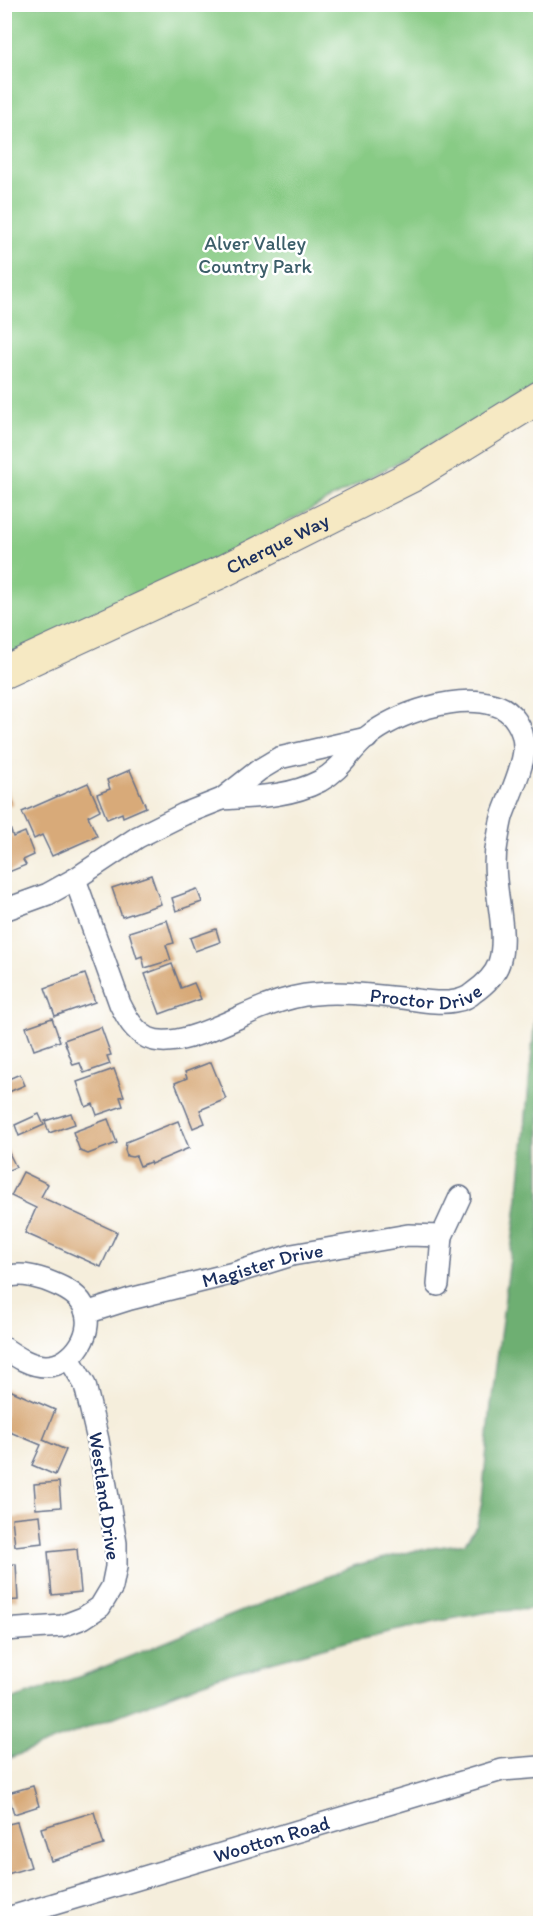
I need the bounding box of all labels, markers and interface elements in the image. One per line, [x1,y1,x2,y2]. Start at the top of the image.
park label: Alver Valley Country Park [198,231,313,278]
street label: Cherque Way [222,508,333,580]
street label: Proctor Drive [369,979,487,1014]
street label: Magister Drive [199,1238,325,1293]
street label: Westland Drive [84,1430,126,1562]
street label: Wootton Road [210,1810,332,1868]

